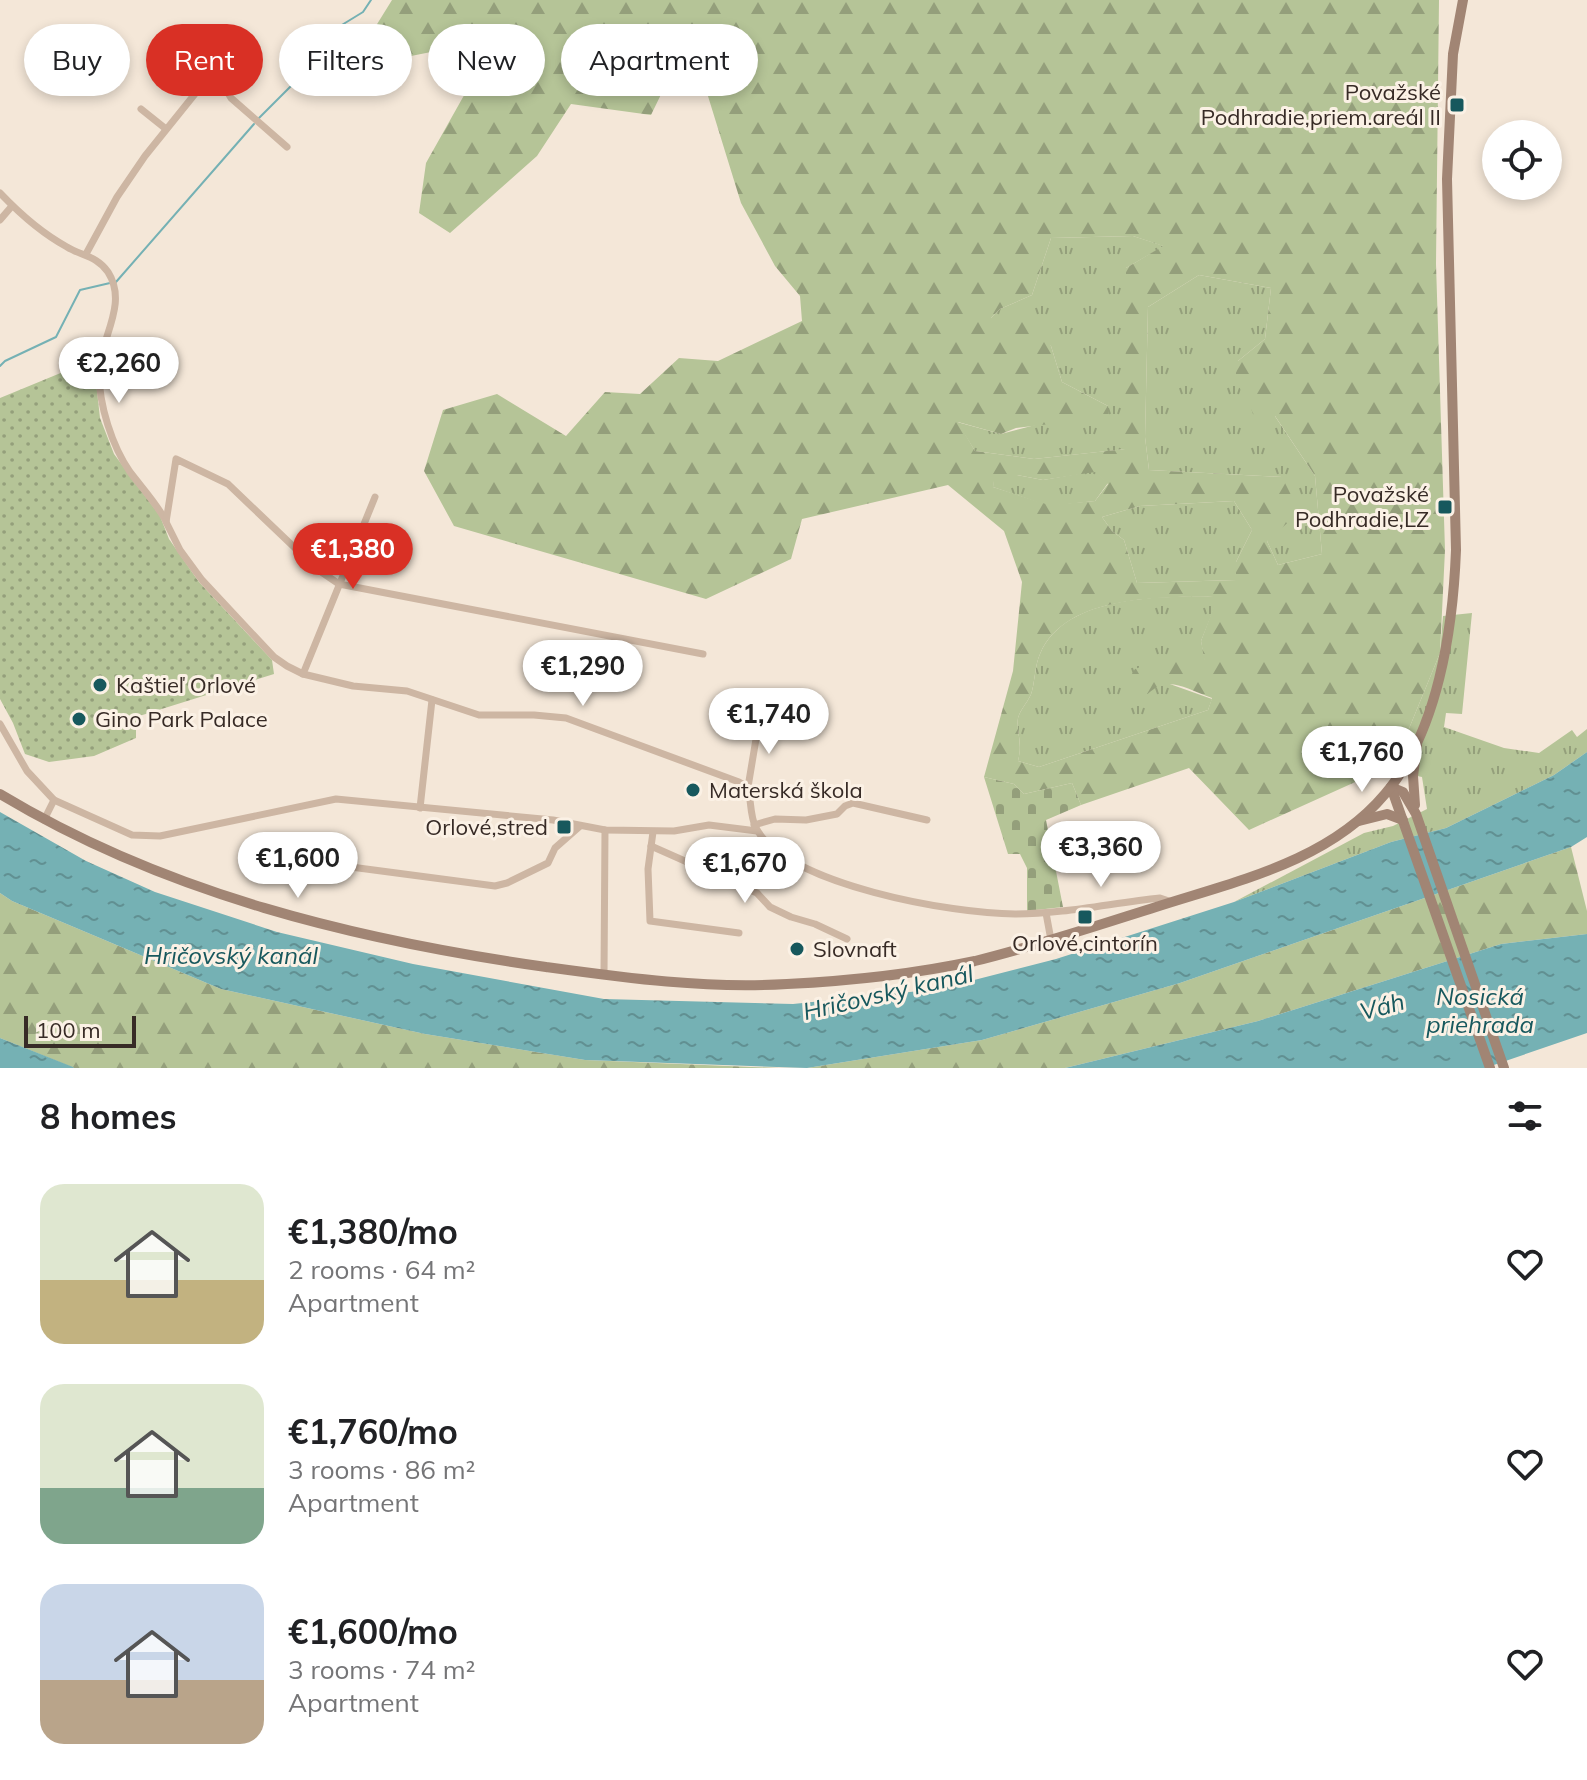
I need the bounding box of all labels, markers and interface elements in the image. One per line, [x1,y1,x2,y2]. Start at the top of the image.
chip: Buy [24,24,130,96]
chip: Rent [146,24,263,96]
chip: Filters [279,24,412,96]
chip: New [428,24,545,96]
chip: Apartment [561,24,758,96]
place label: Považské Podhradie,priem.areál II [1201,78,1441,131]
marker: Považské Podhradie,priem.areál II [1448,96,1466,114]
map controls [1482,120,1562,200]
button: locate [1482,120,1562,200]
pin: €2,260 [54,337,184,405]
text: €2,260 [77,346,161,379]
place label: Považské Podhradie,LZ [1295,480,1429,533]
marker: Považské Podhradie,LZ [1436,498,1454,516]
pin: €1,380 [288,523,418,591]
text: €1,380 [311,532,395,565]
pin: €1,290 [518,640,648,708]
text: €1,290 [541,649,625,682]
place label: Kaštieľ Orlové [116,671,256,699]
marker: Kaštieľ Orlové [91,676,109,694]
pin: €1,740 [704,688,834,756]
text: €1,740 [727,697,811,730]
place label: Gino Park Palace [95,705,268,733]
marker: Gino Park Palace [70,710,88,728]
pin: €1,760 [1297,726,1427,794]
text: €1,760 [1320,735,1404,768]
place label: Materská škola [709,776,863,804]
marker: Materská škola [684,781,702,799]
place label: Orlové,stred [425,813,548,841]
marker: Orlové,stred [555,818,573,836]
pin: €3,360 [1036,821,1166,889]
text: €3,360 [1059,830,1143,863]
pin: €1,600 [233,832,363,900]
pin: €1,670 [680,837,810,905]
text: €1,600 [256,841,340,874]
text: €1,670 [703,846,787,879]
marker: Orlové,cintorín [1076,908,1094,926]
place label: Orlové,cintorín [1012,929,1158,957]
place label: Slovnaft [813,935,897,963]
water label: Hričovský kanál [144,940,318,970]
marker: Slovnaft [788,940,806,958]
water label: Hričovský kanál [800,958,977,1026]
water label: Nosická priehrada [1426,981,1534,1039]
water label: Váh [1356,986,1408,1026]
scale bar [24,1012,136,1048]
text: 100 m [36,1016,101,1044]
icon: filters [1503,1094,1547,1138]
text: 8 homes [40,1095,177,1138]
text: €1,380/mo [288,1210,458,1253]
icon: home [104,1216,200,1312]
icon: heart [1503,1242,1547,1286]
text: 2 rooms · 64 m² [288,1253,475,1286]
text: Apartment [288,1286,419,1319]
text: €1,760/mo [288,1410,458,1453]
icon: home [104,1416,200,1512]
icon: heart [1503,1442,1547,1486]
text: 3 rooms · 86 m² [288,1453,475,1486]
text: Apartment [288,1486,419,1519]
text: €1,600/mo [288,1610,458,1653]
icon: home [104,1616,200,1712]
icon: heart [1503,1642,1547,1686]
text: 3 rooms · 74 m² [288,1653,475,1686]
text: Apartment [288,1686,419,1719]

